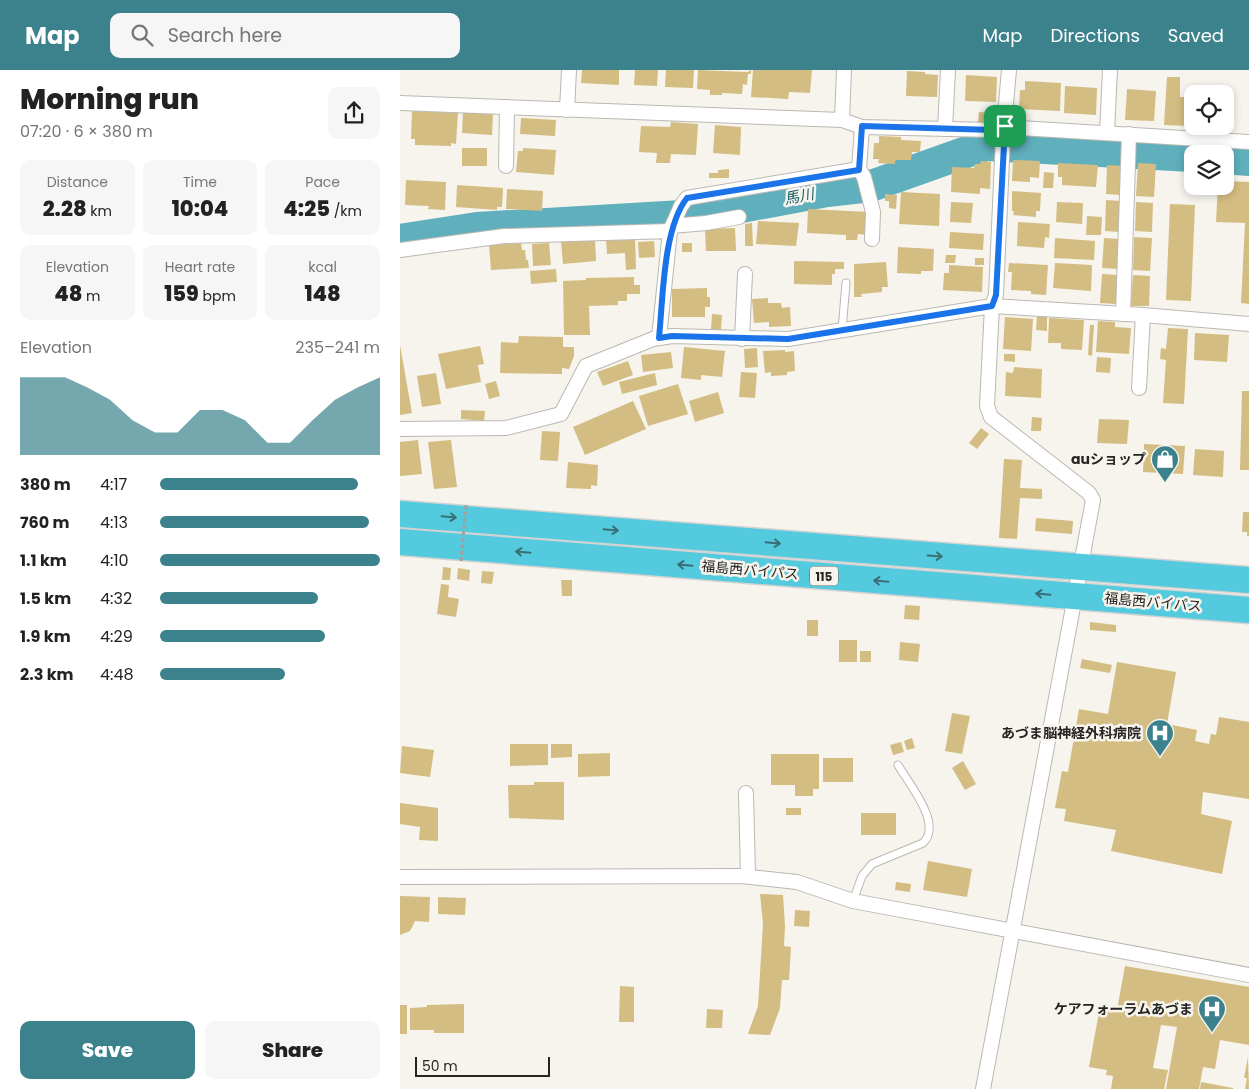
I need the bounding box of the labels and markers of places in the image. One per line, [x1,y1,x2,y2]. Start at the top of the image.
pin [984,105,1026,147]
shop icon: auショップ [1150,444,1180,483]
place label: auショップ [1071,449,1146,469]
hospital icon: あづま脳神経外科病院 [1145,718,1175,757]
place label: あづま脳神経外科病院 [1001,723,1141,743]
hospital icon: ケアフォーラムあづま [1197,994,1227,1033]
place label: ケアフォーラムあづま [1053,999,1193,1019]

